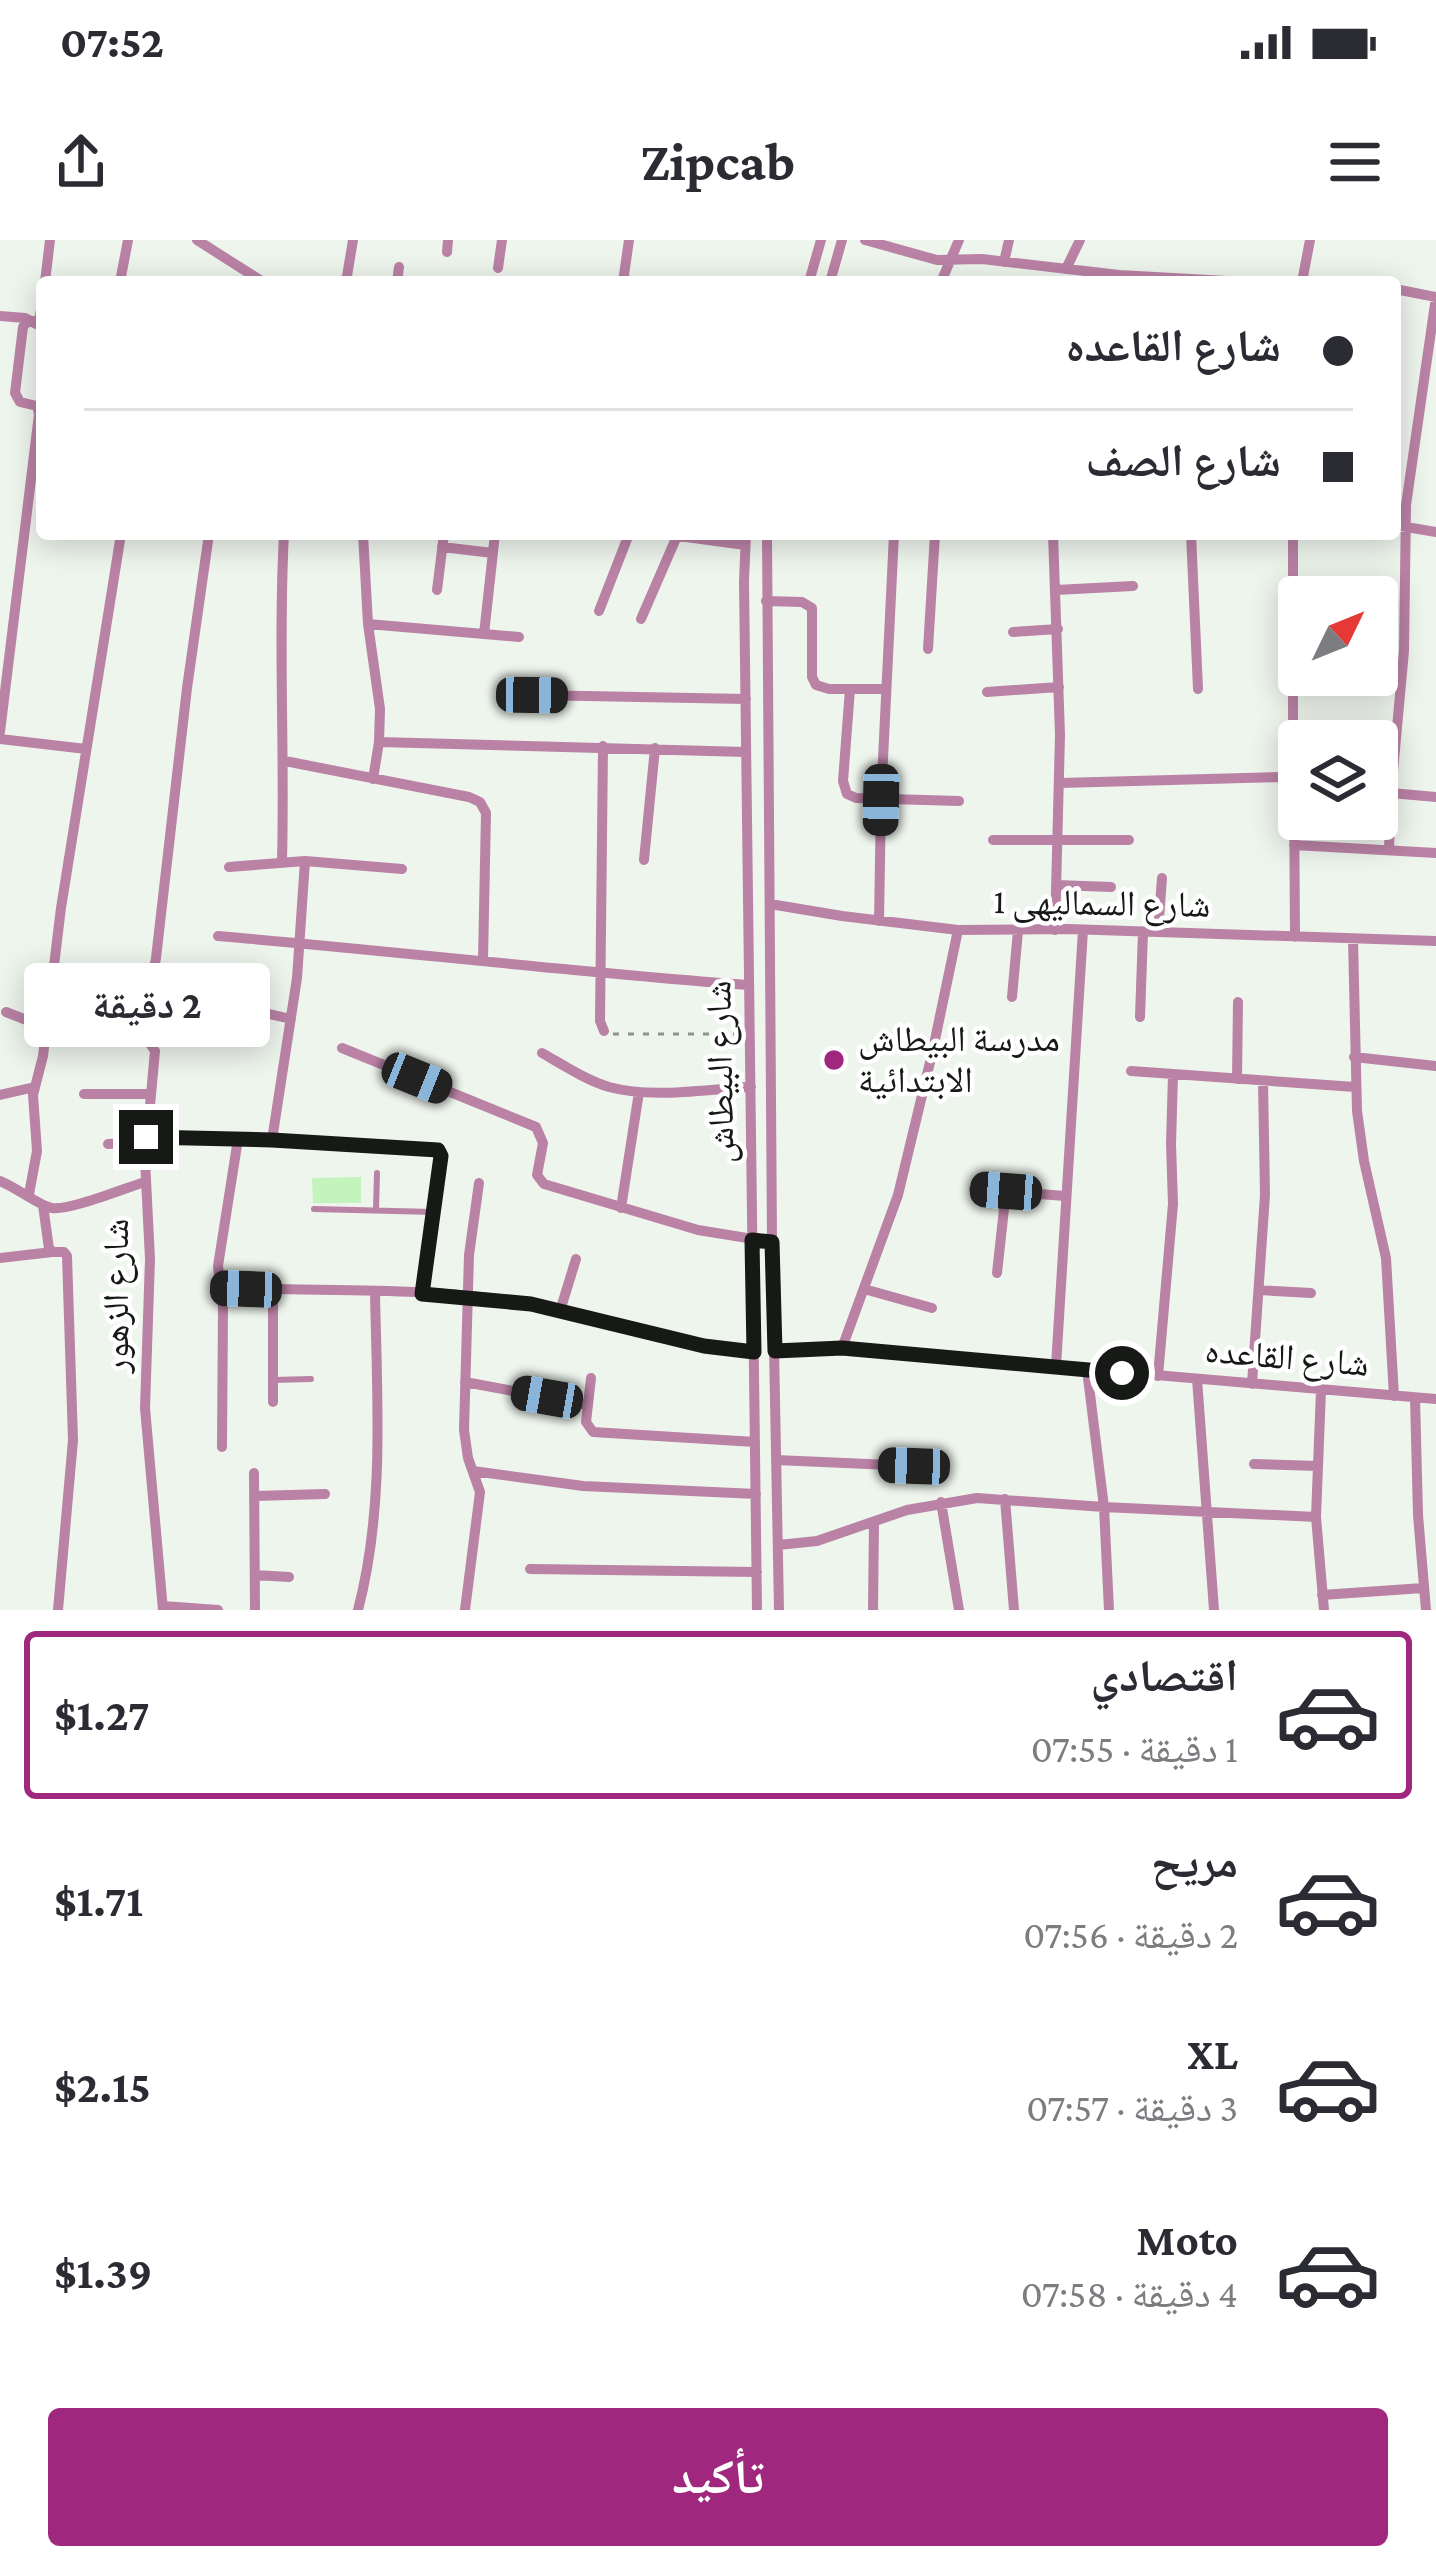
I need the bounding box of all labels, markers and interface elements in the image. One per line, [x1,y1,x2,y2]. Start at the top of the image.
text: 07:52 [60,17,164,67]
icon: share [48,129,114,195]
icon: menu [1322,129,1388,195]
text: Zipcab [641,132,795,192]
text: شارع القاعده [1065,321,1281,371]
text: شارع الصف [1086,436,1281,486]
north arrow [1278,576,1398,696]
map controls [1278,576,1398,840]
car [496,676,568,714]
button: layers [1278,720,1398,840]
car [862,764,900,836]
street label: شارع السماليهى 1 [993,881,1211,927]
callout: 2 دقيقة [23,963,269,1047]
street label: شارع البيطاش [698,980,744,1164]
text: 2 دقيقة [92,983,202,1026]
place label: مدرسة البيطاش الابتدائية [858,1019,1060,1100]
marker: مدرسة البيطاش الابتدائية [821,1047,847,1073]
car [377,1048,457,1108]
route end [119,1110,173,1164]
car [969,1171,1043,1211]
street label: شارع الزهور [96,1219,138,1374]
car [209,1270,283,1308]
street label: شارع القاعده [1203,1330,1371,1386]
route start [1095,1346,1149,1400]
car [508,1373,586,1421]
car [877,1447,951,1485]
text: اقتصادي [1091,1651,1238,1701]
icon: car [1274,1661,1382,1769]
text: $1.27 [54,1690,150,1740]
text: 1 دقيقة · 07:55 [1031,1727,1238,1770]
text: مريح [1151,1837,1238,1887]
icon: car [1274,1847,1382,1955]
text: $1.71 [54,1876,143,1926]
text: 2 دقيقة · 07:56 [1023,1913,1238,1956]
text: XL [1187,2029,1238,2079]
icon: car [1274,2033,1382,2141]
text: $2.15 [54,2062,151,2112]
text: 3 دقيقة · 07:57 [1026,2086,1238,2129]
text: Moto [1136,2215,1238,2265]
icon: car [1274,2219,1382,2327]
text: $1.39 [54,2248,152,2298]
text: 4 دقيقة · 07:58 [1021,2272,1238,2315]
button: تأكيد [48,2408,1388,2546]

